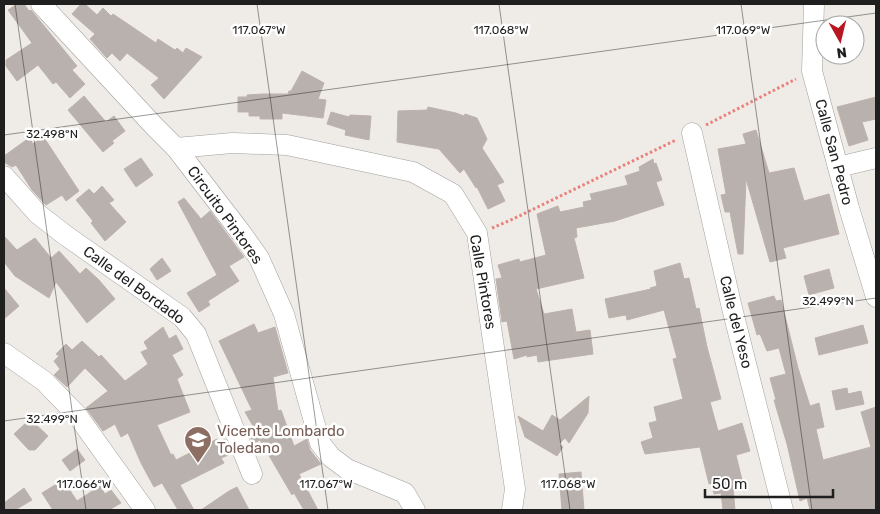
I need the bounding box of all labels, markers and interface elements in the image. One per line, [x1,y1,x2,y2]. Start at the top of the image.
north arrow [815,15,865,65]
text: 117.067°W [232,23,286,37]
text: 117.068°W [473,23,529,37]
text: 117.069°W [716,23,771,37]
text: N [836,43,848,61]
street label: Calle San Pedro [811,97,857,207]
text: 32.498°N [26,127,78,141]
street label: Circuito Pintores [183,163,267,268]
street label: Calle Pintores [466,233,500,331]
street label: Calle del Bordado [80,242,188,328]
street label: Calle del Yeso [716,274,756,370]
text: 32.499°N [802,294,854,308]
text: 32.499°N [26,412,78,426]
place label: Vicente Lombardo Toledano [217,422,345,457]
school or university icon: Vicente Lombardo Toledano [183,425,213,464]
scale bar [705,466,832,498]
text: 50 m [712,475,747,493]
text: 117.066°W [57,477,112,491]
text: 117.067°W [299,477,353,491]
text: 117.068°W [540,477,596,491]

